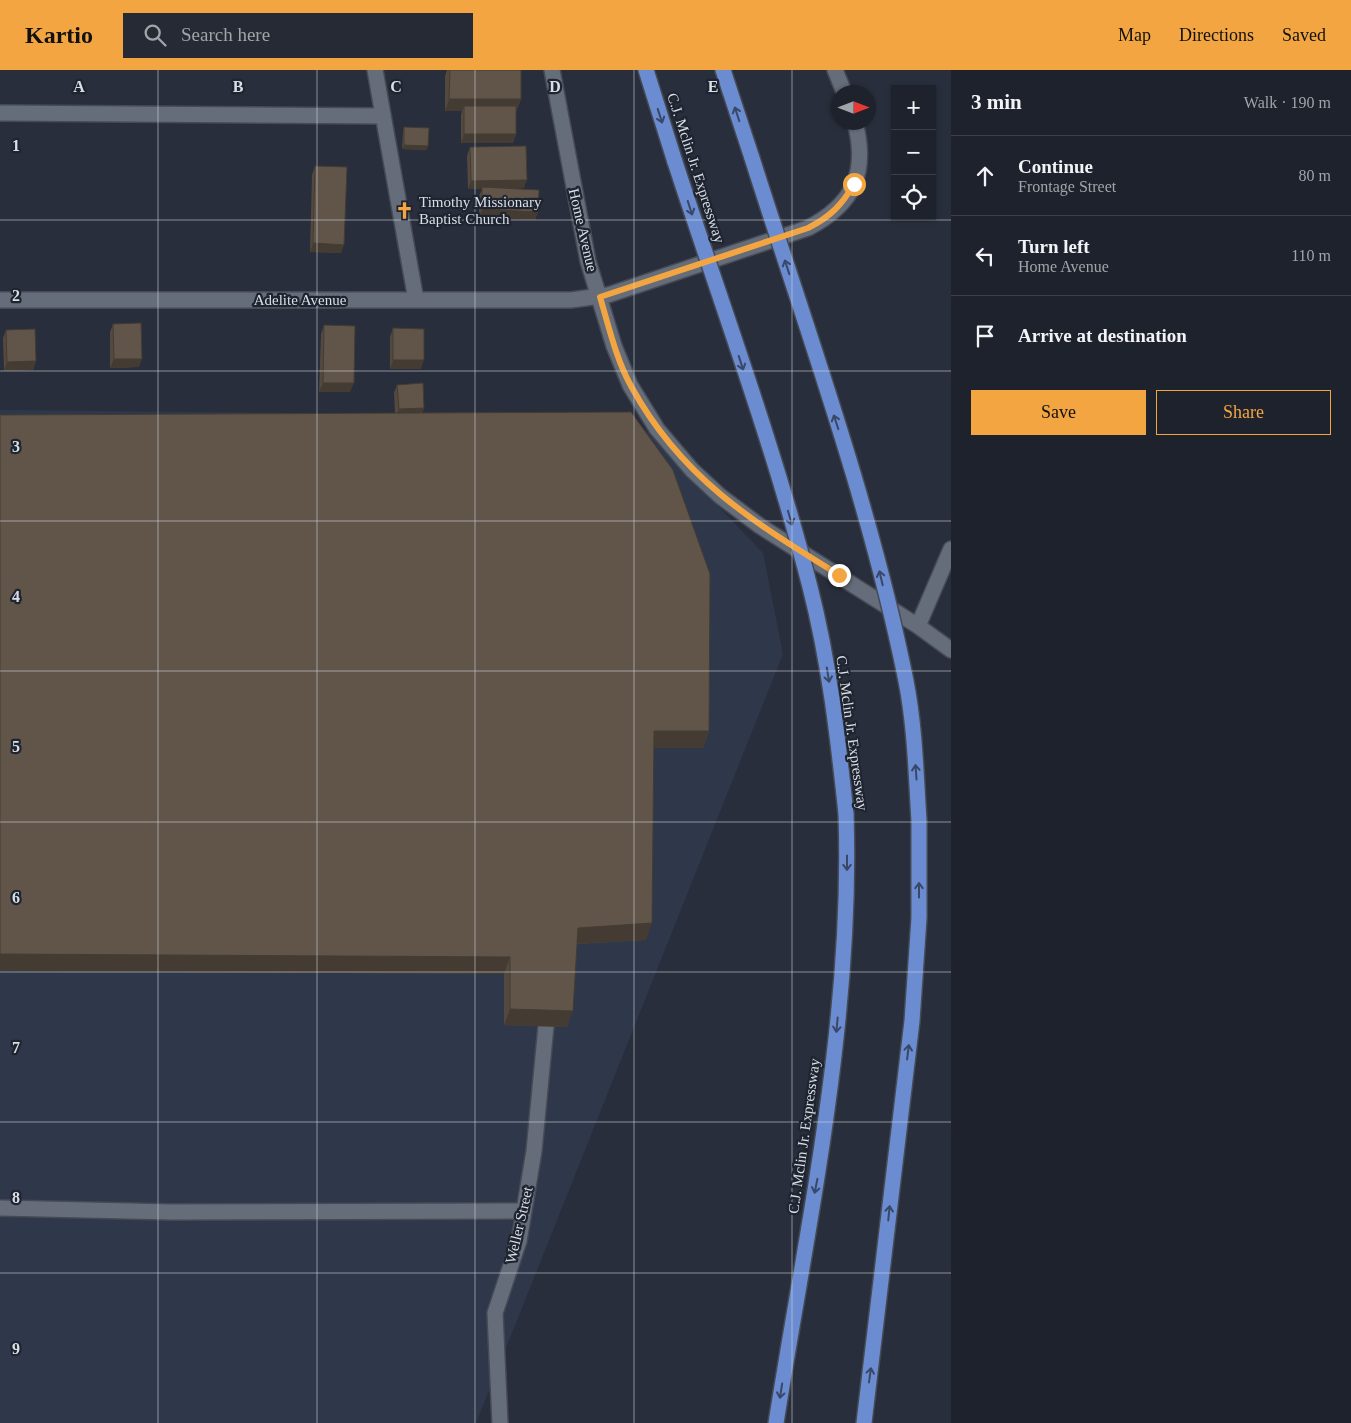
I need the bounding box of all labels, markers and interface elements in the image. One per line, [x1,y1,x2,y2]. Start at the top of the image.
search box [123,13,473,58]
icon: search [141,21,169,49]
text: Kartio [25,22,93,48]
text: Search here [181,24,270,45]
text: Map [1118,25,1151,45]
text: Directions [1179,25,1254,45]
text: Saved [1282,25,1326,45]
text: A [73,78,85,95]
text: B [233,78,244,95]
text: C [390,78,402,95]
text: D [549,78,561,95]
text: E [708,78,718,95]
north arrow [831,85,876,130]
map controls [891,85,936,220]
button: + [891,85,936,130]
text: 3 min [971,90,1022,114]
street label: C.J. Mclin Jr. Expressway [664,91,728,245]
text: Walk · 190 m [1244,94,1331,111]
one-way arrow [732,106,742,122]
one-way arrow [656,108,666,124]
button: − [891,130,936,175]
text: 1 [12,137,20,154]
text: Continue [1018,156,1093,177]
icon: ahead [971,162,999,190]
text: 80 m [1299,167,1331,184]
route start [843,173,866,196]
button: locate [891,175,936,220]
text: Frontage Street [1018,178,1116,195]
street label: Home Avenue [566,187,600,274]
place label: Timothy Missionary Baptist Church [419,194,542,227]
one-way arrow [686,200,696,216]
church icon: Timothy Missionary Baptist Church [395,201,415,221]
text: Turn left [1018,236,1090,257]
icon: left [971,242,999,270]
text: 110 m [1291,247,1331,264]
text: Home Avenue [1018,258,1109,275]
one-way arrow [781,259,791,275]
text: 2 [12,287,20,304]
street label: Adelite Avenue [254,292,347,308]
icon: arrive [971,322,999,350]
text: Arrive at destination [1018,325,1187,346]
one-way arrow [736,354,746,370]
button: Save [971,390,1146,435]
button: Share [1156,390,1331,435]
one-way arrow [831,414,841,430]
text: 3 [12,438,20,455]
one-way arrow [785,509,795,525]
route end [828,564,851,587]
one-way arrow [876,570,885,586]
text: 4 [12,588,20,605]
street label: C.J. Mclin Jr. Expressway [833,654,871,812]
one-way arrow [823,667,833,683]
text: 5 [12,738,20,755]
one-way arrow [911,764,921,780]
one-way arrow [842,854,852,871]
one-way arrow [914,882,924,898]
text: 6 [12,889,20,906]
one-way arrow [832,1017,841,1033]
text: 7 [12,1039,20,1056]
one-way arrow [903,1044,913,1060]
street label: C.J. Mclin Jr. Expressway [785,1057,823,1215]
one-way arrow [811,1178,820,1194]
street label: Weller Street [502,1184,536,1265]
text: 8 [12,1189,20,1206]
one-way arrow [884,1206,894,1222]
text: 9 [12,1340,20,1357]
one-way arrow [865,1367,875,1383]
one-way arrow [775,1383,785,1399]

